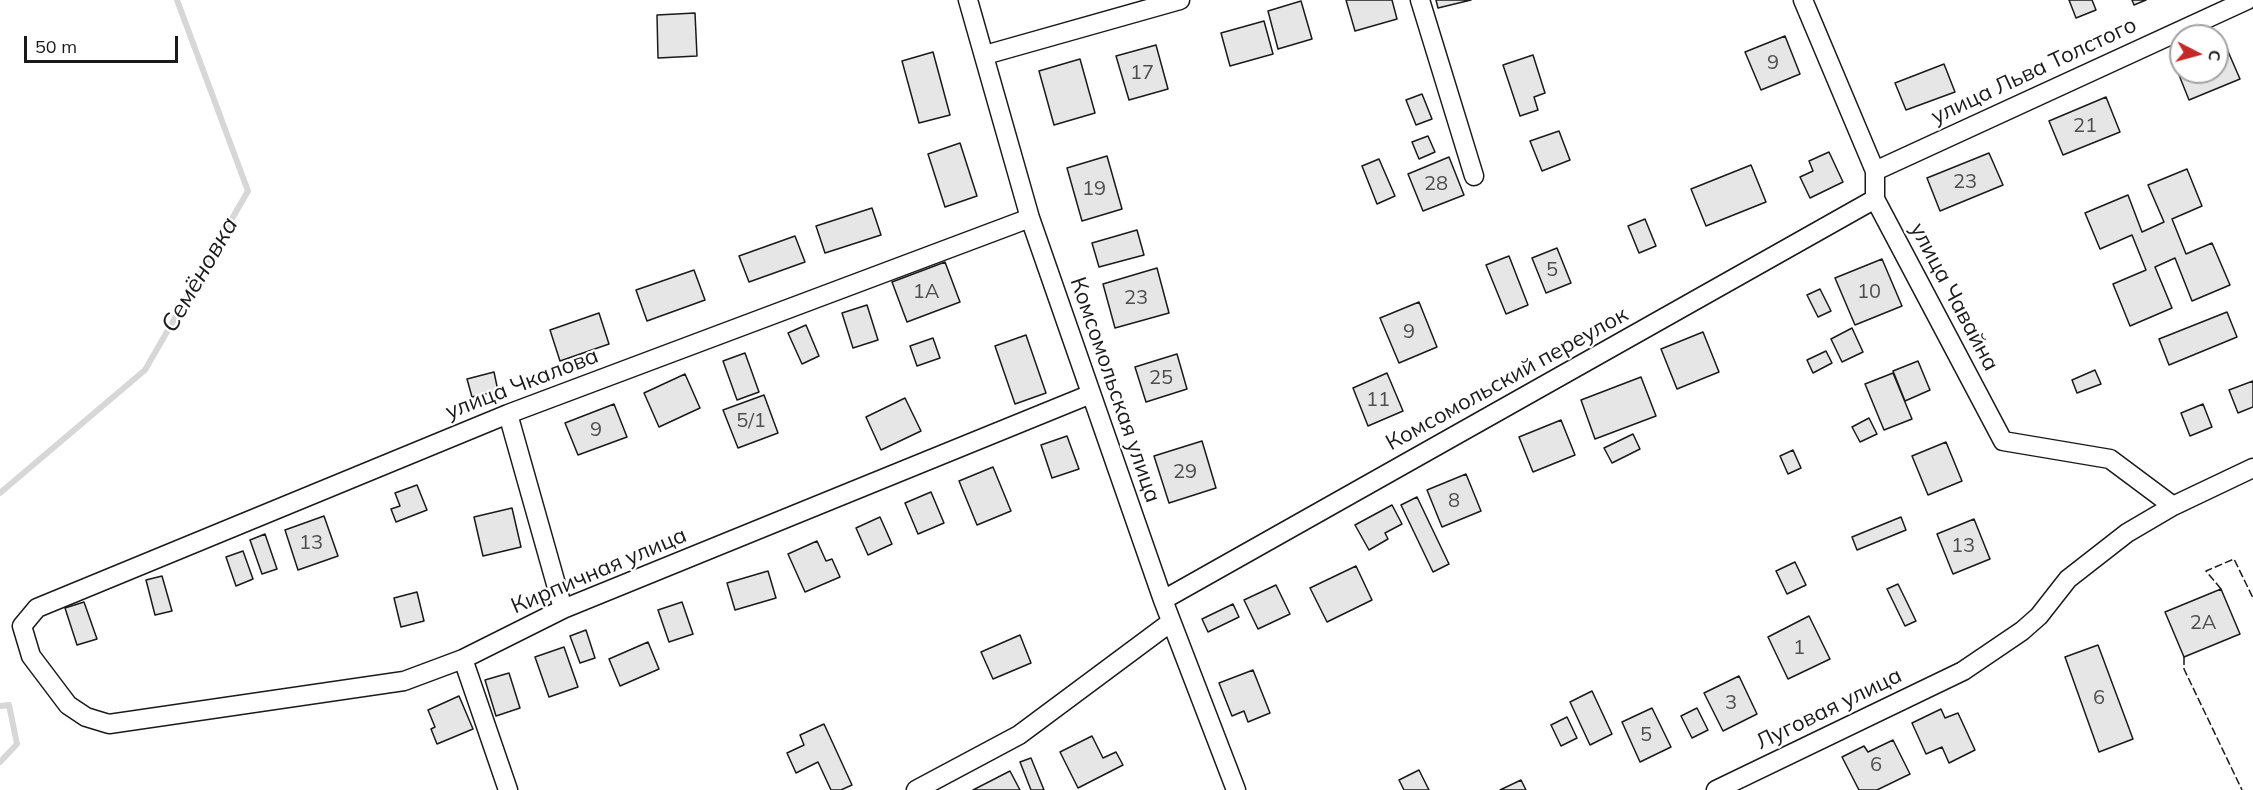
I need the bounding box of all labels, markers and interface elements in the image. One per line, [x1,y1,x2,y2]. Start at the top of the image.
street label: улица Льва Толстого [1927,12,2141,130]
scale bar [27,24,182,62]
north arrow [2169,24,2229,84]
text: 50 m [35,35,77,58]
text: С [2204,49,2225,62]
house number: 9 [1767,51,1779,75]
house number: 17 [1130,61,1154,85]
house number: 21 [2073,114,2097,138]
house number: 23 [1953,170,1977,194]
house number: 28 [1424,172,1448,196]
house number: 19 [1082,177,1106,201]
water label: Семёновка [155,212,245,338]
street label: улица Чавайна [1904,218,2004,376]
house number: 5 [1546,258,1558,282]
street label: Комсомольская улица [1064,274,1166,506]
house number: 1А [913,280,939,304]
house number: 10 [1857,280,1881,304]
house number: 23 [1124,286,1148,310]
street label: Комсомольский переулок [1381,301,1633,457]
house number: 9 [1403,320,1415,344]
street label: улица Чкалова [442,343,602,425]
house number: 25 [1149,366,1173,390]
house number: 11 [1366,388,1390,412]
house number: 5/1 [736,409,766,433]
house number: 9 [590,418,602,442]
house number: 29 [1173,460,1197,484]
house number: 8 [1448,489,1460,513]
street label: Кирпичная улица [507,522,691,620]
house number: 13 [299,531,323,555]
house number: 13 [1951,534,1975,558]
house number: 2А [2190,611,2216,635]
house number: 1 [1793,636,1805,660]
street label: Луговая улица [1752,662,1906,756]
house number: 6 [2093,686,2105,710]
house number: 3 [1725,691,1737,715]
house number: 5 [1640,723,1652,747]
house number: 6 [1870,753,1882,777]

